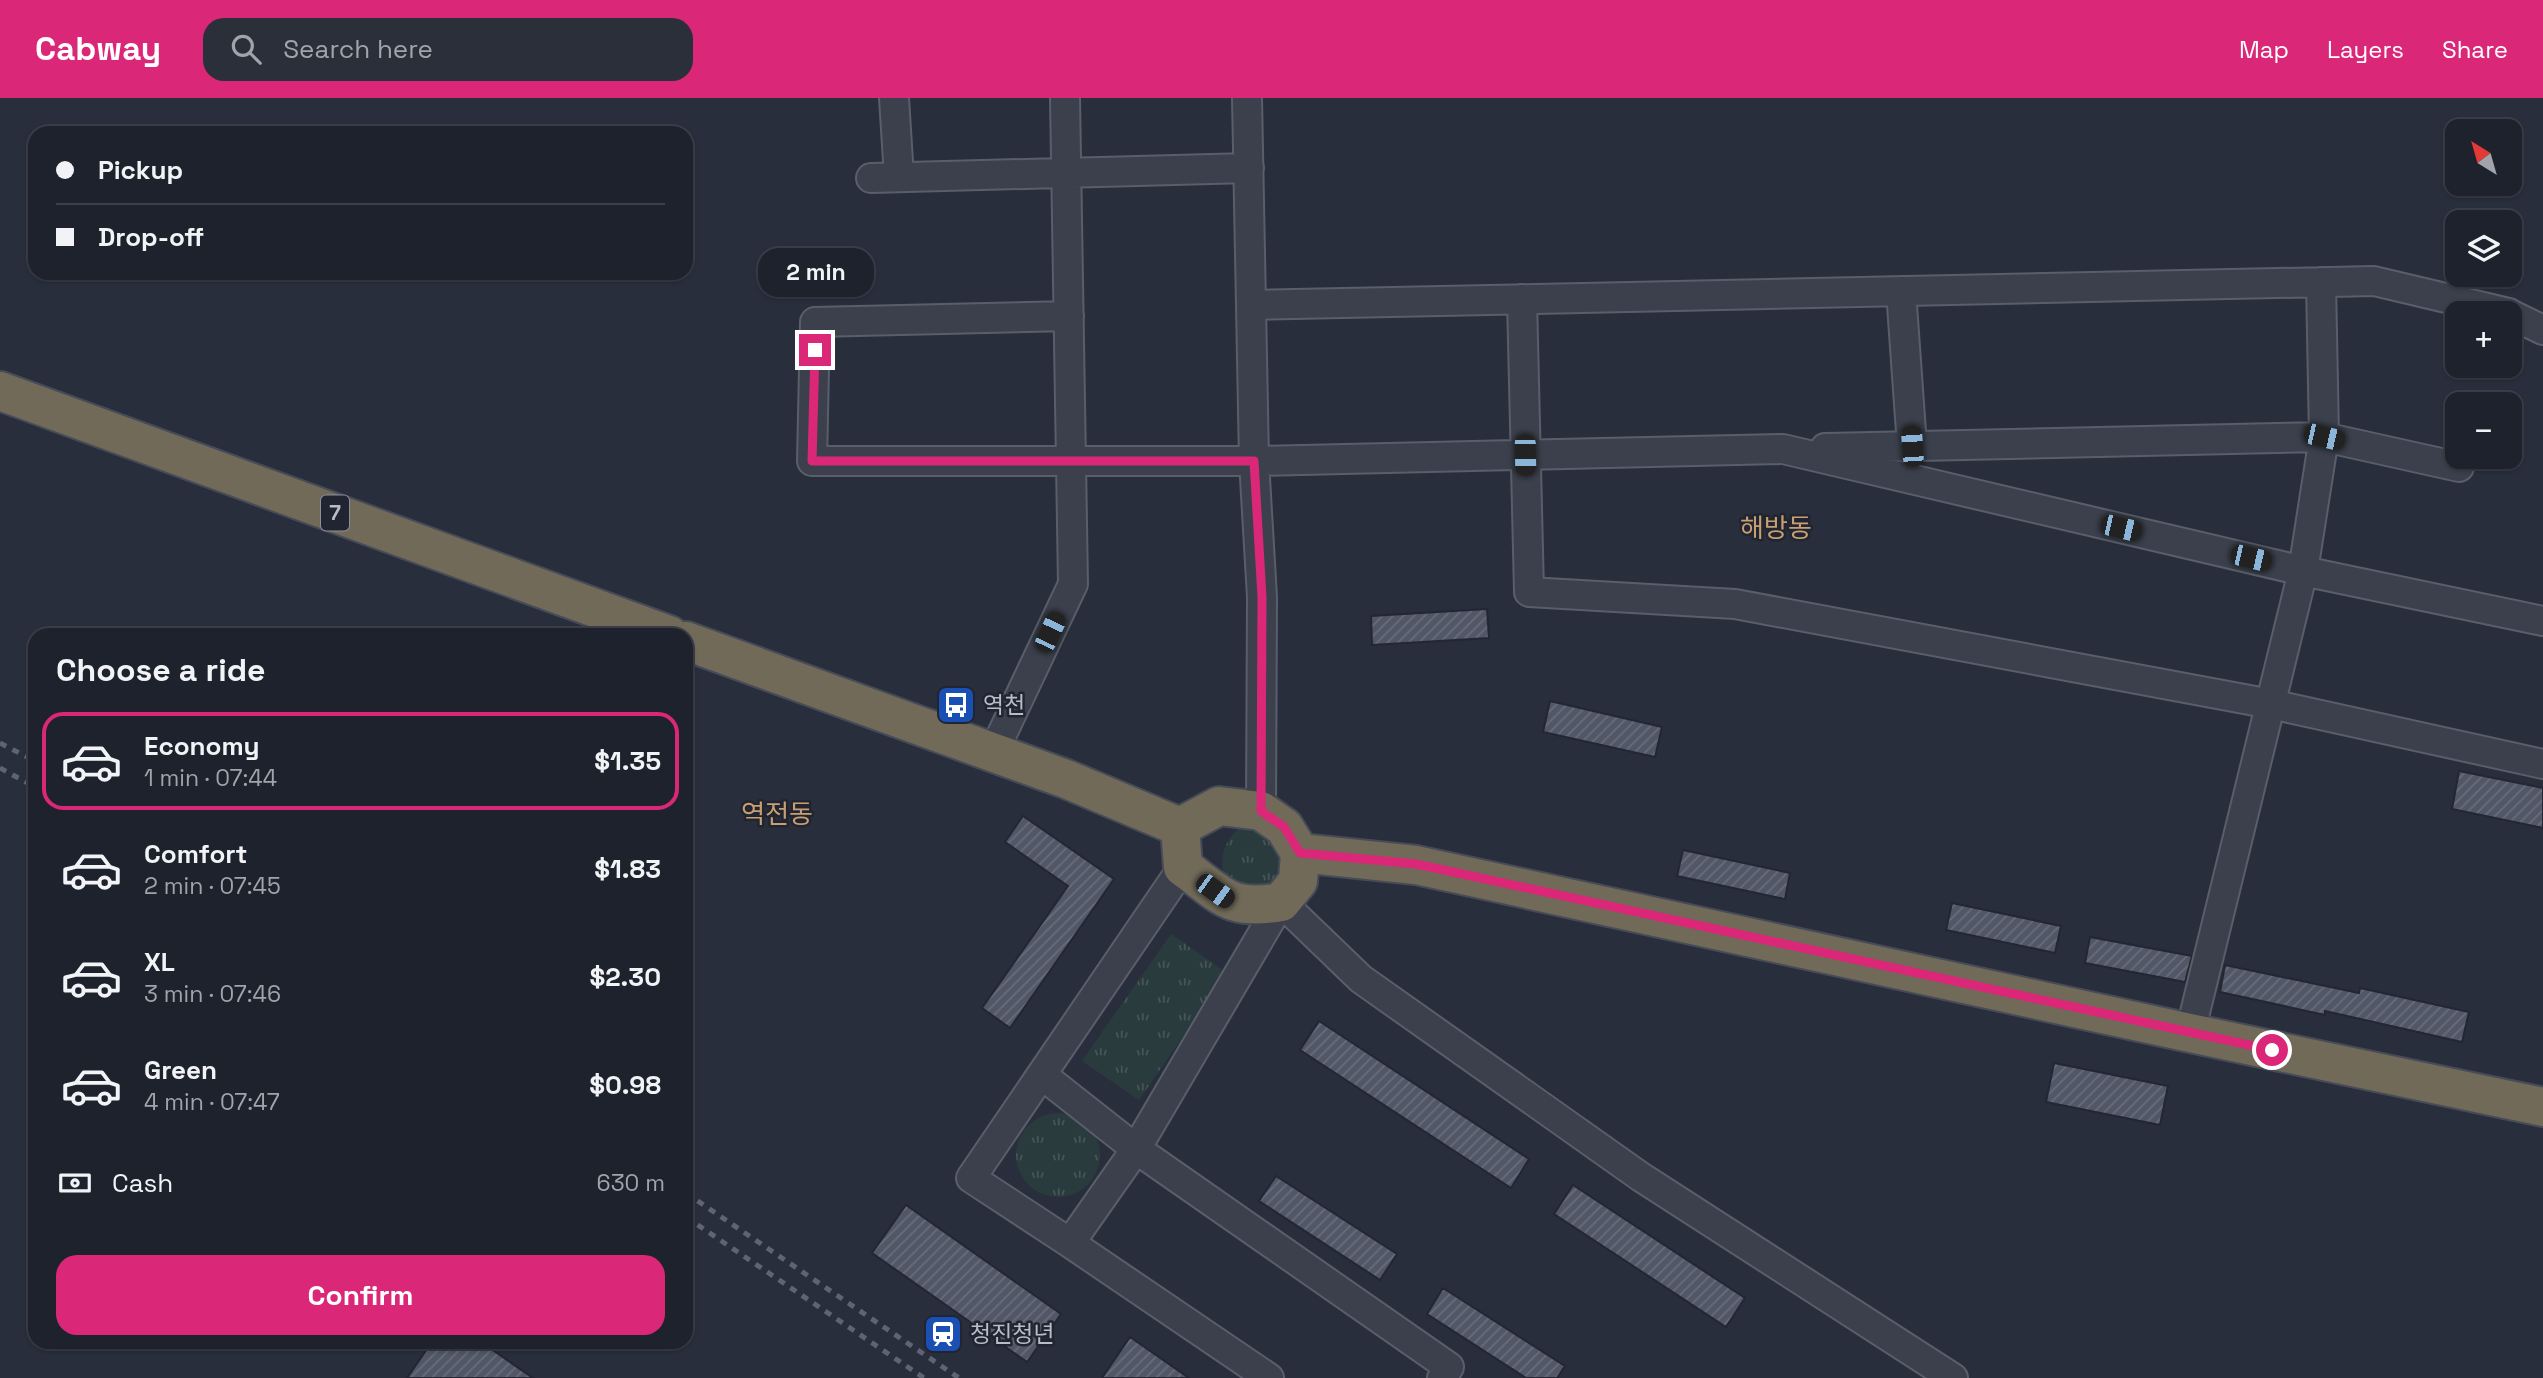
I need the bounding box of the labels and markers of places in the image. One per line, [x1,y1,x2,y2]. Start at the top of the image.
bus stop icon: 역천 [935,684,977,726]
place label: 역천 [983,690,1025,720]
station icon: 청진청년 [922,1313,964,1355]
place label: 청진청년 [970,1319,1055,1349]

